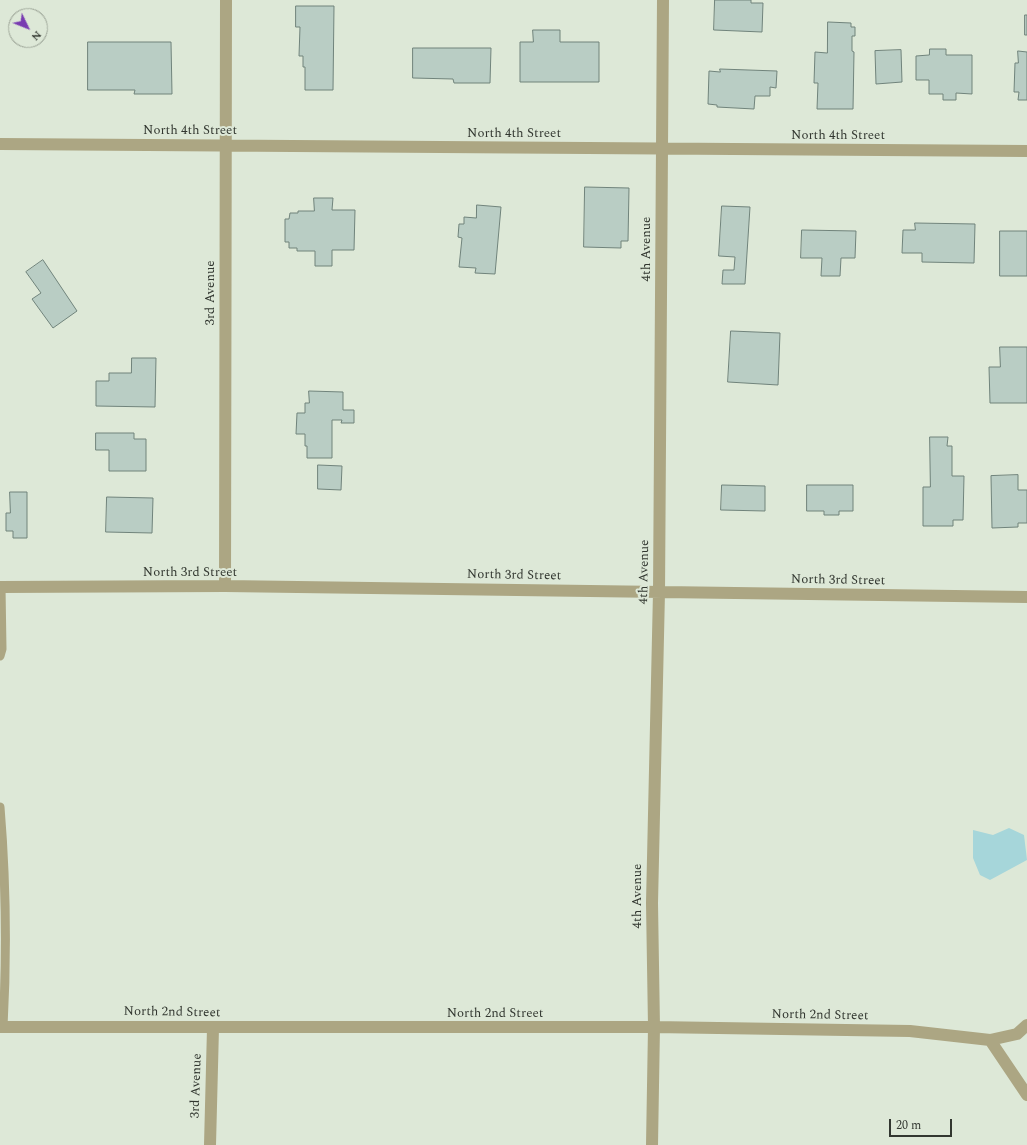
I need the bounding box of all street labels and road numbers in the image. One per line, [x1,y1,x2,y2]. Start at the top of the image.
street label: North 4th Street [143,123,237,139]
street label: North 4th Street [467,126,561,142]
street label: North 4th Street [791,128,885,144]
street label: 4th Avenue [639,217,655,281]
street label: 3rd Avenue [203,260,219,326]
street label: 4th Avenue [637,539,653,605]
street label: North 3rd Street [143,565,237,581]
street label: North 3rd Street [467,567,561,585]
street label: North 3rd Street [791,572,885,590]
street label: 4th Avenue [630,864,646,928]
street label: North 2nd Street [124,1004,220,1022]
street label: North 2nd Street [447,1006,543,1022]
street label: North 2nd Street [772,1007,868,1025]
street label: 3rd Avenue [188,1053,206,1119]

